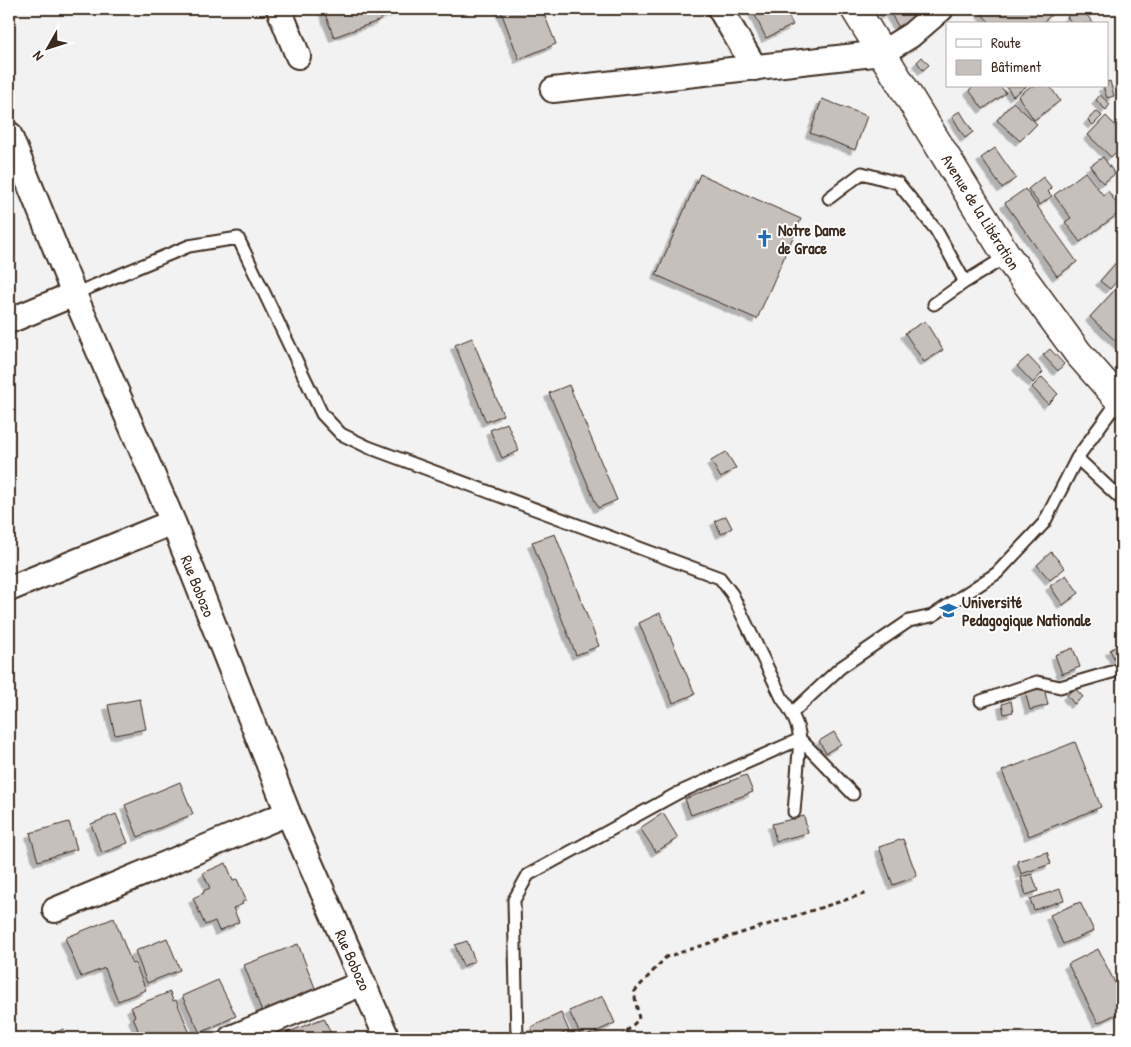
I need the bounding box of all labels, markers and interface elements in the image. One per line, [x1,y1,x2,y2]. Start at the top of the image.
north arrow [22,22,72,72]
legend [946,22,1108,88]
text: Route [991,32,1021,53]
text: N [27,47,47,65]
text: Bâtiment [991,56,1042,77]
street label: Avenue de la Libération [937,150,1025,274]
place label: Notre Dame de Grace [778,219,846,259]
church icon: Notre Dame de Grace [754,229,774,249]
street label: Rue Bobozo [176,552,221,621]
place label: Université Pedagogique Nationale [962,591,1092,632]
school or university icon: Université Pedagogique Nationale [938,601,958,621]
street label: Rue Bobozo [330,926,376,994]

